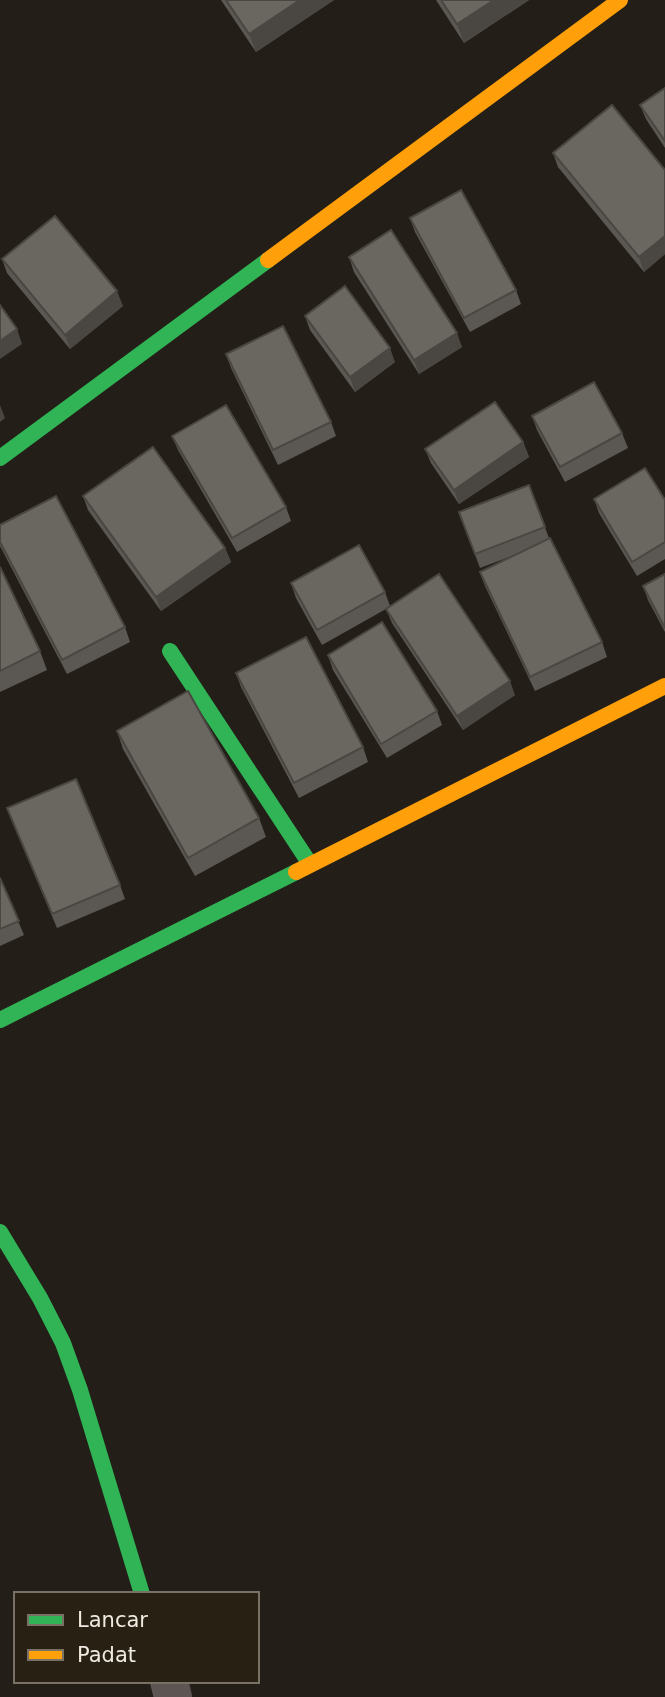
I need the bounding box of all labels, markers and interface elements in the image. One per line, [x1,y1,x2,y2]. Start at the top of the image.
legend [14,1592,259,1683]
text: Lancar [77,1608,148,1632]
text: Padat [77,1643,136,1667]

